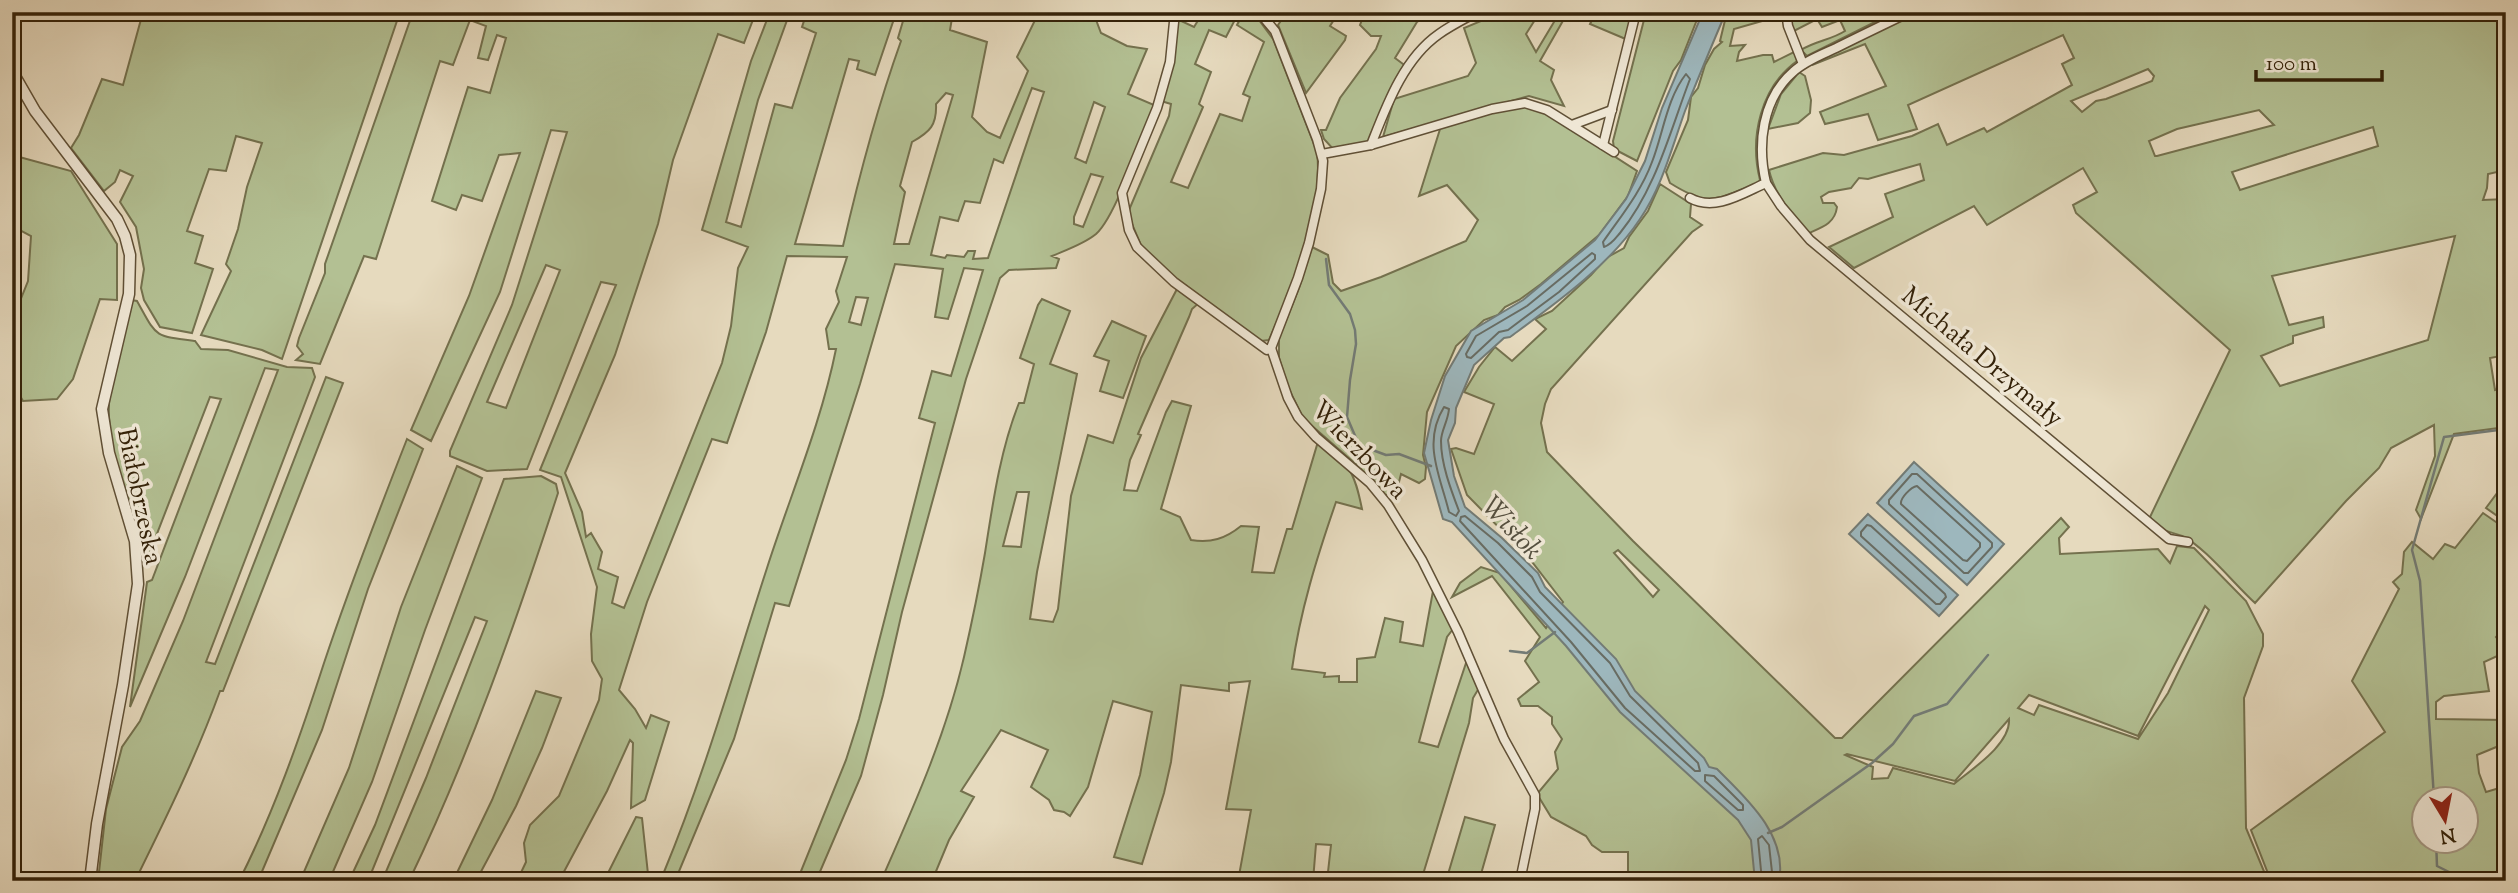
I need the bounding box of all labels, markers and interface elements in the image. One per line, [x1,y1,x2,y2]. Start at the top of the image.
scale bar [2256,38,2382,82]
text: 100 m [2266,50,2317,80]
street label: Michała Drzymały [1892,279,2071,437]
street label: Wierzbowa [1301,393,1415,509]
street label: Białobrzeska [106,425,171,568]
water label: Wisłok [1471,488,1551,570]
north arrow [2410,784,2480,854]
text: N [2438,820,2457,849]

